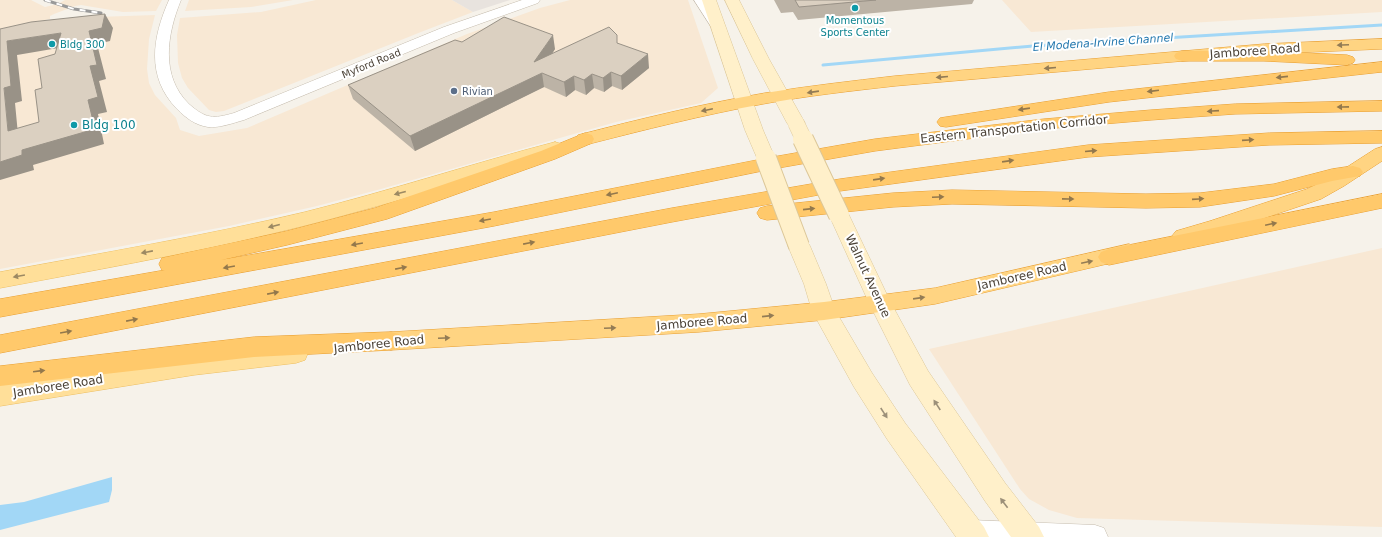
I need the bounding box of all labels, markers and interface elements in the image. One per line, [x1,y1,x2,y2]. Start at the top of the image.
marker: Momentous Sports Center [850,3,860,13]
place label: Momentous Sports Center [821,15,890,38]
water label: El Modena-Irvine Channel [1032,31,1174,54]
marker: Bldg 300 [47,39,57,49]
place label: Bldg 300 [60,39,105,50]
street label: Jamboree Road [1208,41,1301,61]
one-way arrow [1337,42,1349,49]
street label: Myford Road [340,47,402,80]
one-way arrow [1044,65,1056,72]
one-way arrow [936,74,948,81]
one-way arrow [1276,74,1288,80]
marker: Rivian [449,86,459,96]
place label: Rivian [462,86,493,97]
one-way arrow [1147,88,1159,95]
one-way arrow [806,89,819,95]
one-way arrow [1336,104,1349,110]
one-way arrow [1018,106,1030,112]
one-way arrow [1207,107,1219,114]
one-way arrow [701,108,713,114]
street label: Eastern Transportation Corridor [920,112,1109,146]
place label: Bldg 100 [82,118,136,132]
marker: Bldg 100 [69,120,79,130]
one-way arrow [1242,137,1254,144]
one-way arrow [1084,147,1097,154]
one-way arrow [1002,158,1014,164]
one-way arrow [873,176,885,182]
one-way arrow [394,190,406,196]
one-way arrow [606,192,618,198]
one-way arrow [932,194,945,200]
one-way arrow [1062,196,1075,202]
one-way arrow [1192,196,1204,203]
one-way arrow [803,206,815,212]
one-way arrow [479,217,491,223]
one-way arrow [1265,221,1277,227]
one-way arrow [268,223,280,229]
street label: Walnut Avenue [843,232,893,320]
one-way arrow [523,240,535,246]
one-way arrow [351,241,363,247]
one-way arrow [141,250,153,256]
one-way arrow [1081,258,1093,264]
street label: Jamboree Road [975,259,1068,293]
one-way arrow [223,265,235,271]
one-way arrow [394,265,407,271]
one-way arrow [13,274,25,280]
one-way arrow [267,289,279,295]
one-way arrow [913,295,925,301]
street label: Jamboree Road [655,311,748,333]
one-way arrow [762,313,774,319]
one-way arrow [125,317,138,323]
one-way arrow [604,325,616,332]
one-way arrow [60,329,72,335]
street label: Jamboree Road [332,332,425,356]
one-way arrow [438,335,450,342]
one-way arrow [33,368,45,374]
street label: Jamboree Road [11,372,104,400]
one-way arrow [933,400,941,410]
one-way arrow [880,408,888,418]
one-way arrow [999,498,1008,509]

